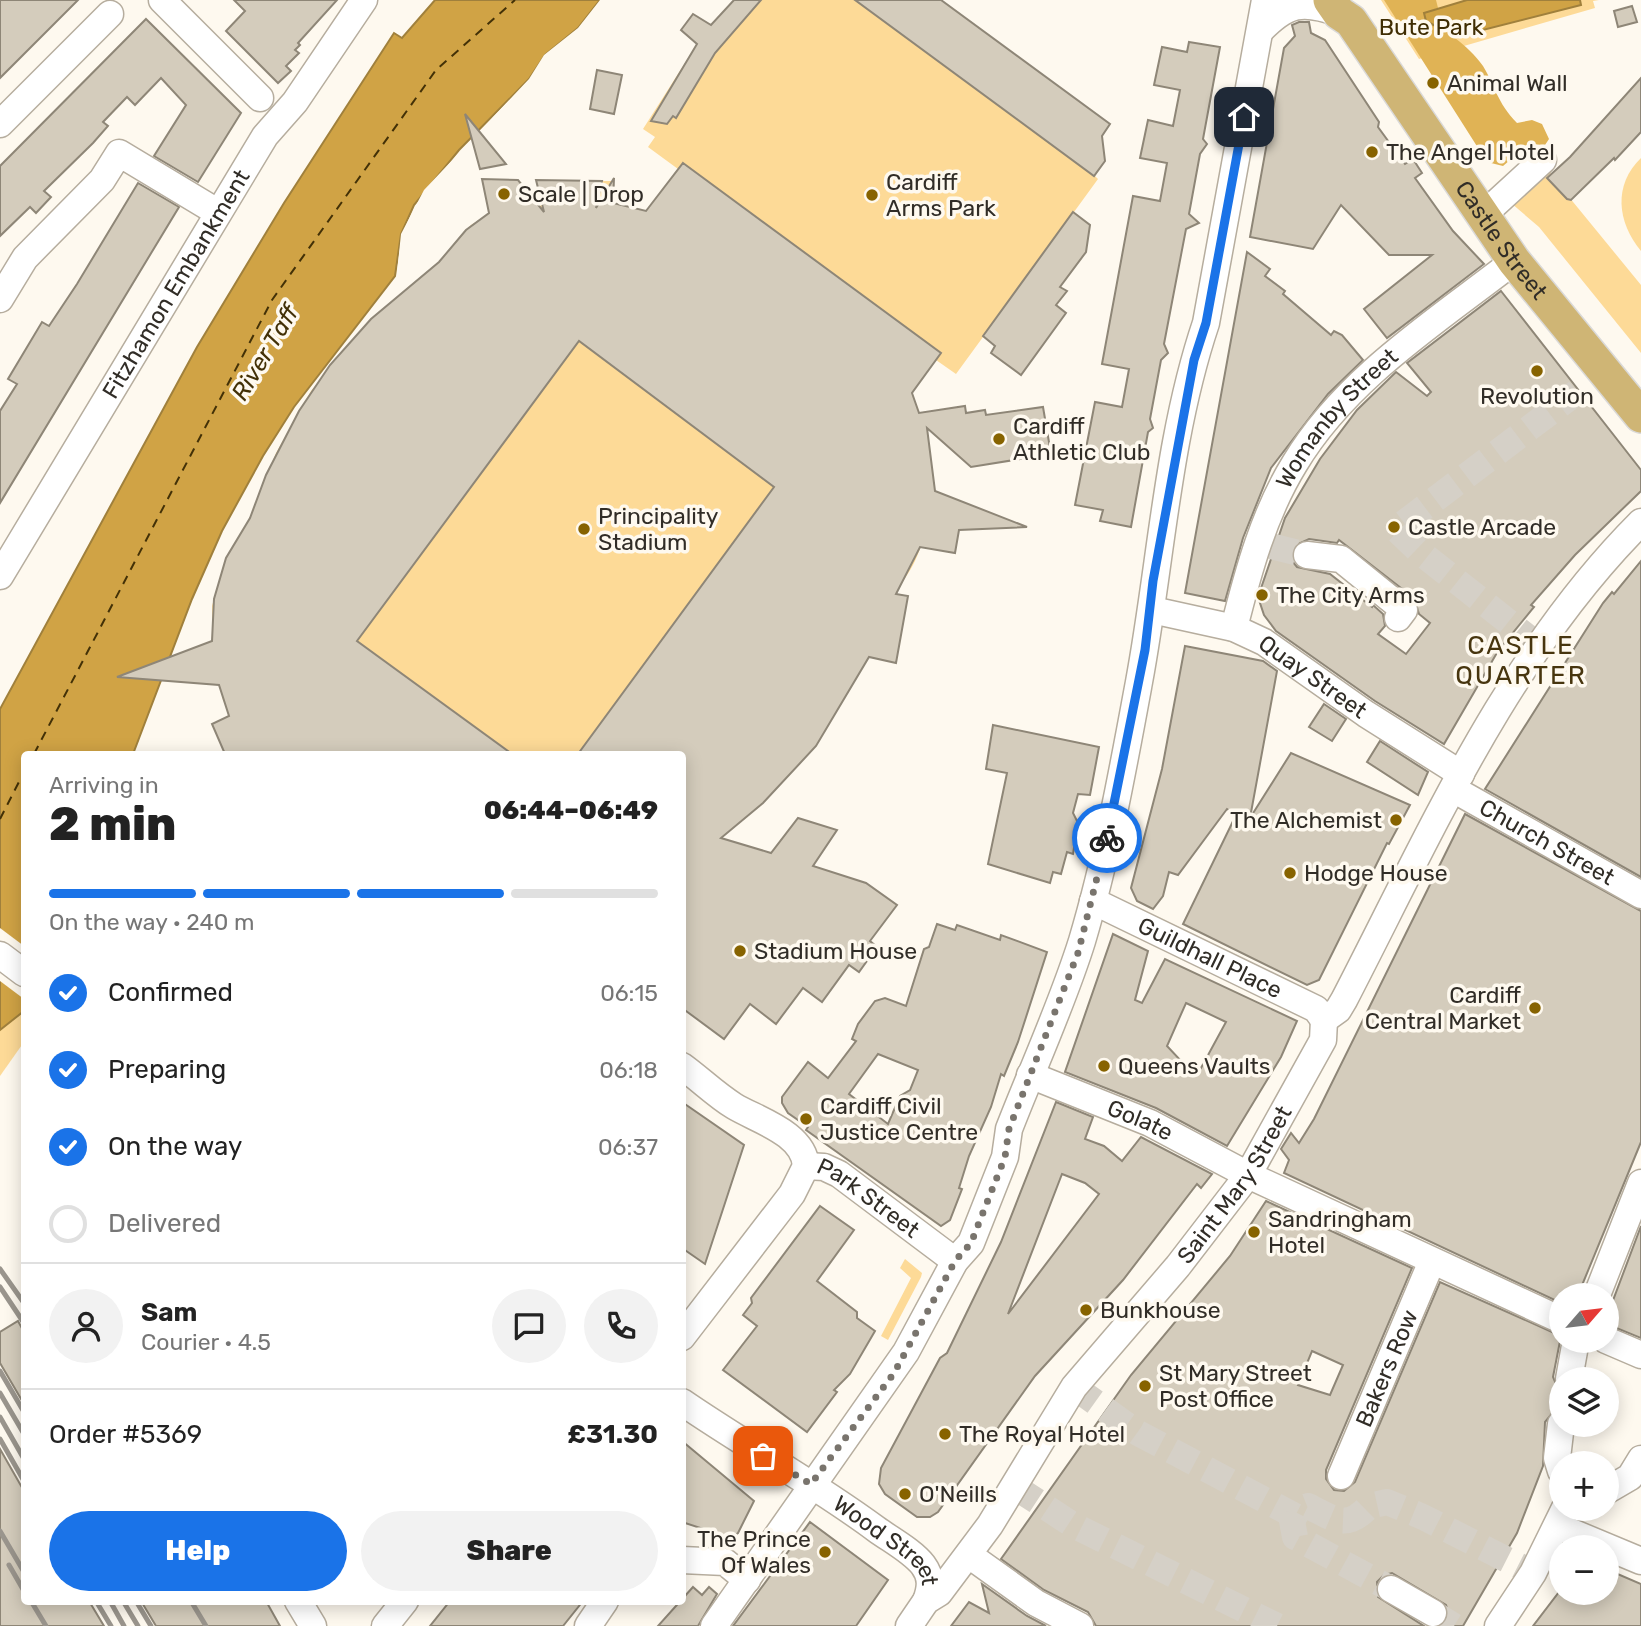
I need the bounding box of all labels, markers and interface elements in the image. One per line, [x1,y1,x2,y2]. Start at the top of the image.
park label: Bute Park [1379,13,1483,41]
place label: Animal Wall [1447,69,1568,97]
marker: Animal Wall [1425,75,1441,91]
pin [1214,87,1274,147]
icon: home [1225,98,1263,136]
place label: The Angel Hotel [1386,138,1555,166]
marker: The Angel Hotel [1364,144,1380,160]
street label: Fitzhamon Embankment [96,164,256,404]
place label: Cardiff Arms Park [886,168,996,222]
street label: Castle Street [1450,175,1554,305]
place label: Scale | Drop [518,180,644,208]
marker: Scale | Drop [496,186,512,202]
marker: Cardiff Arms Park [864,187,880,203]
water label: River Taff [226,298,306,406]
street label: Womanby Street [1270,342,1404,493]
marker: Revolution [1529,363,1545,379]
place label: Revolution [1480,382,1594,410]
place label: Cardiff Athletic Club [1013,412,1151,466]
marker: Cardiff Athletic Club [991,431,1007,447]
place label: Principality Stadium [598,502,719,556]
place label: Castle Arcade [1408,513,1556,541]
marker: Castle Arcade [1386,519,1402,535]
marker: Principality Stadium [576,521,592,537]
place label: The City Arms [1276,581,1425,609]
marker: The City Arms [1254,587,1270,603]
street label: Quay Street [1253,629,1373,724]
district label: CASTLE QUARTER [1455,630,1587,691]
text: Arriving in [49,771,159,799]
street label: Church Street [1475,793,1620,891]
text: 06:44–06:49 [484,795,658,826]
text: 2 min [49,797,176,852]
courier [1072,803,1142,873]
place label: The Alchemist [1230,806,1382,834]
marker: The Alchemist [1388,812,1404,828]
icon: bike [1088,819,1126,857]
place label: Hodge House [1304,859,1448,887]
marker: Hodge House [1282,865,1298,881]
text: On the way · 240 m [49,908,254,936]
street label: Guildhall Place [1133,911,1287,1004]
place label: Stadium House [754,937,917,965]
marker: Stadium House [732,943,748,959]
icon: check [49,974,87,1012]
text: Confirmed [108,977,233,1008]
text: 06:15 [600,979,658,1007]
place label: Cardiff Central Market [1365,981,1521,1035]
marker: Cardiff Central Market [1527,1000,1543,1016]
icon: check [49,1051,87,1089]
place label: Queens Vaults [1118,1052,1270,1080]
text: Preparing [108,1054,226,1085]
text: 06:18 [599,1056,658,1084]
marker: Queens Vaults [1096,1058,1112,1074]
place label: Cardiff Civil Justice Centre [820,1092,978,1146]
street label: Golate [1103,1093,1178,1147]
street label: Saint Mary Street [1171,1101,1298,1269]
marker: Cardiff Civil Justice Centre [798,1111,814,1127]
icon: check [49,1128,87,1166]
text: On the way [108,1131,242,1162]
text: 06:37 [598,1133,658,1161]
street label: Park Street [813,1152,925,1244]
place label: Sandringham Hotel [1268,1205,1412,1259]
text: Delivered [108,1208,221,1239]
marker: Sandringham Hotel [1246,1224,1262,1240]
north arrow [1549,1283,1619,1353]
map controls [1549,1283,1619,1605]
button: person [49,1289,123,1363]
button: chat [492,1289,566,1363]
button: phone [584,1289,658,1363]
place label: Bunkhouse [1100,1296,1221,1324]
text: Sam [141,1297,197,1328]
marker: Bunkhouse [1078,1302,1094,1318]
street label: Bakers Row [1349,1305,1424,1431]
text: Courier · 4.5 [141,1328,271,1356]
place label: St Mary Street Post Office [1159,1359,1312,1413]
button: layers [1549,1367,1619,1437]
marker: St Mary Street Post Office [1137,1378,1153,1394]
text: Order #5369 [49,1419,202,1450]
text: £31.30 [567,1419,658,1450]
place label: The Royal Hotel [959,1420,1125,1448]
pin [733,1426,793,1486]
marker: The Royal Hotel [937,1426,953,1442]
icon: bag [744,1437,782,1475]
button: + [1549,1451,1619,1521]
place label: O'Neills [919,1480,997,1508]
marker: O'Neills [897,1486,913,1502]
street label: Wood Street [828,1489,944,1587]
button: Help [49,1511,347,1591]
button: Share [361,1511,658,1591]
place label: The Prince Of Wales [697,1525,811,1579]
button: − [1549,1535,1619,1605]
marker: The Prince Of Wales [817,1544,833,1560]

